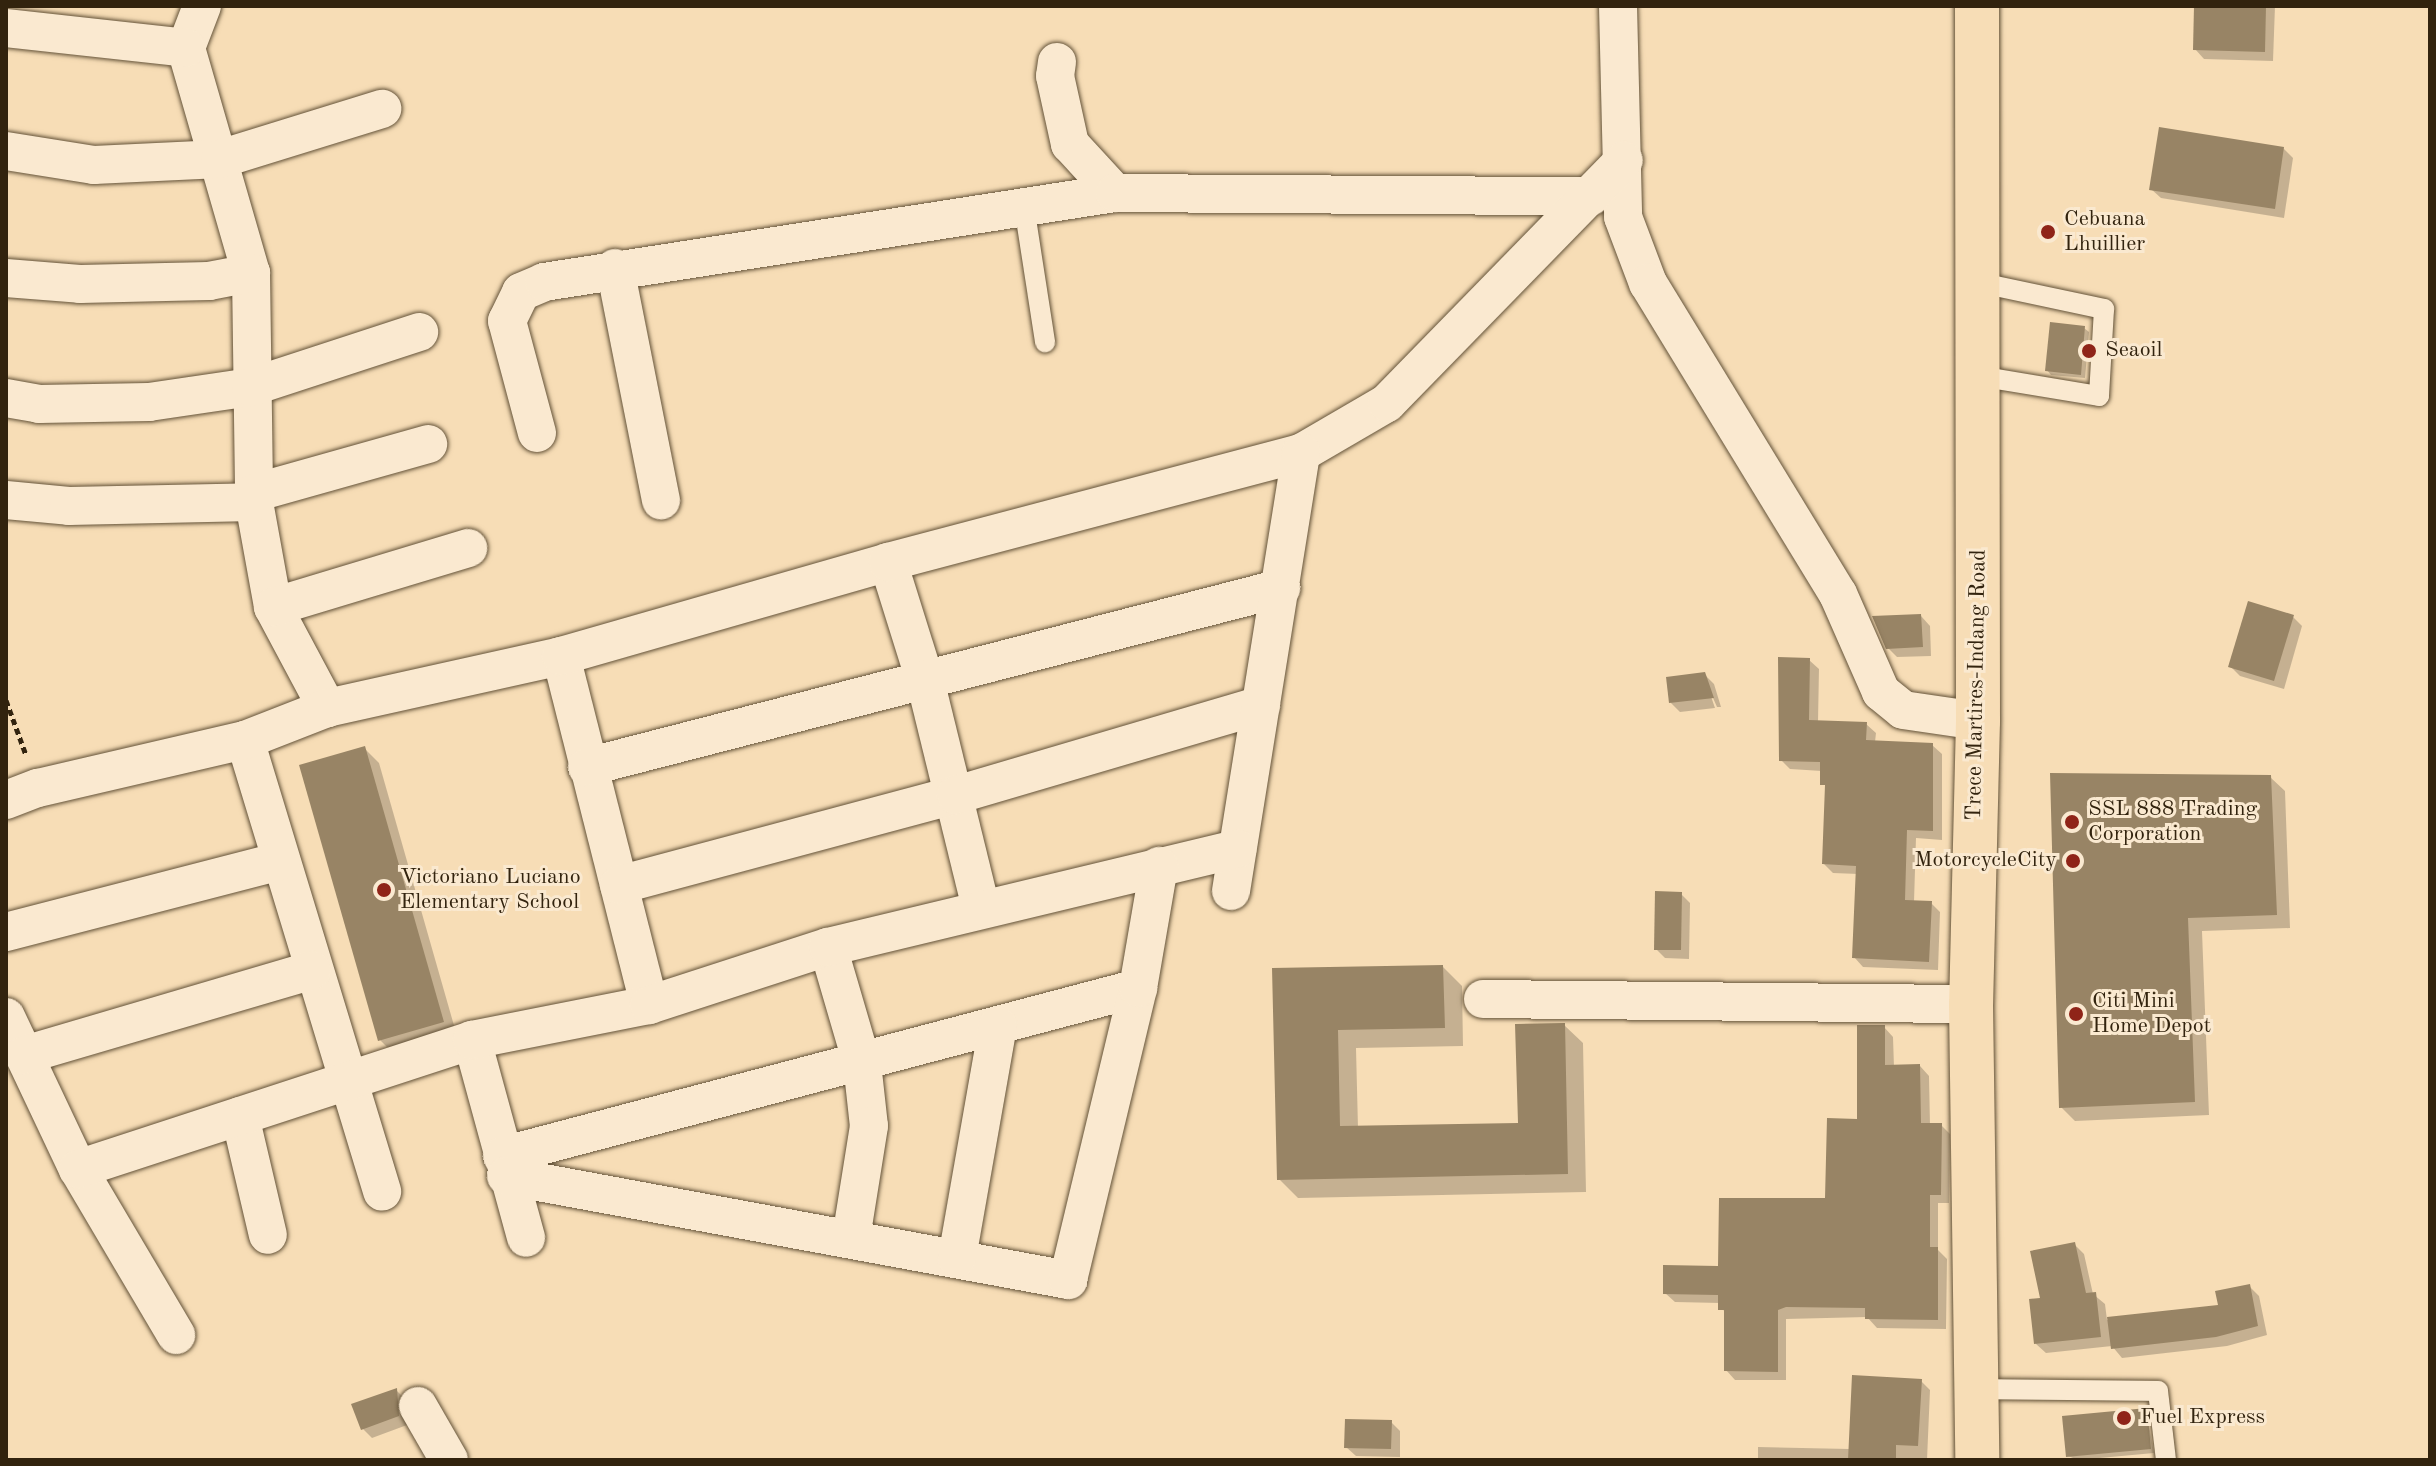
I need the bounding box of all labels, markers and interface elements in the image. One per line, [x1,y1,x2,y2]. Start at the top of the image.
place label: Cebuana Lhuillier [2064,206,2145,258]
marker: Cebuana Lhuillier [2039,223,2057,241]
place label: Seaoil [2105,338,2162,364]
marker: Seaoil [2080,342,2098,360]
street label: Trece Martires-Indang Road [1961,549,1993,821]
place label: SSL 888 Trading Corporation [2088,796,2257,848]
marker: SSL 888 Trading Corporation [2063,813,2081,831]
place label: MotorcycleCity [1914,848,2057,874]
marker: MotorcycleCity [2064,852,2082,870]
place label: Victoriano Luciano Elementary School [400,864,581,916]
marker: Victoriano Luciano Elementary School [375,881,393,899]
place label: Citi Mini Home Depot [2092,988,2211,1040]
marker: Citi Mini Home Depot [2067,1005,2085,1023]
place label: Fuel Express [2140,1405,2265,1431]
marker: Fuel Express [2115,1409,2133,1427]

